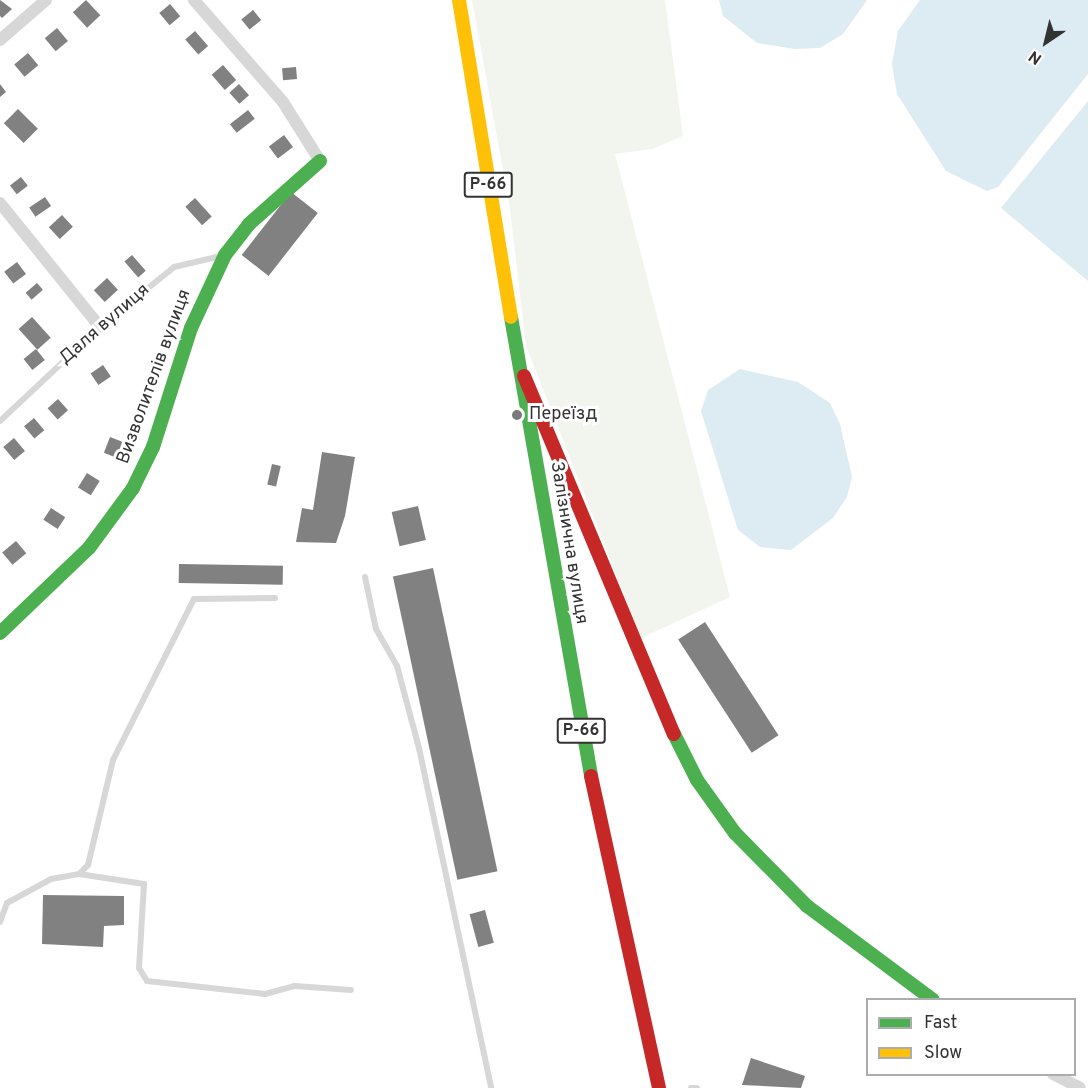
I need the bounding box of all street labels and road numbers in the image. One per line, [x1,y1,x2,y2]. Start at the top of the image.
road number: Р-66 [462,172,514,198]
street label: Даля вулиця [55,280,155,370]
street label: Визволителів вулиця [113,287,197,467]
street label: Залізнична вулиця [544,460,592,626]
road number: Р-66 [556,718,606,744]

